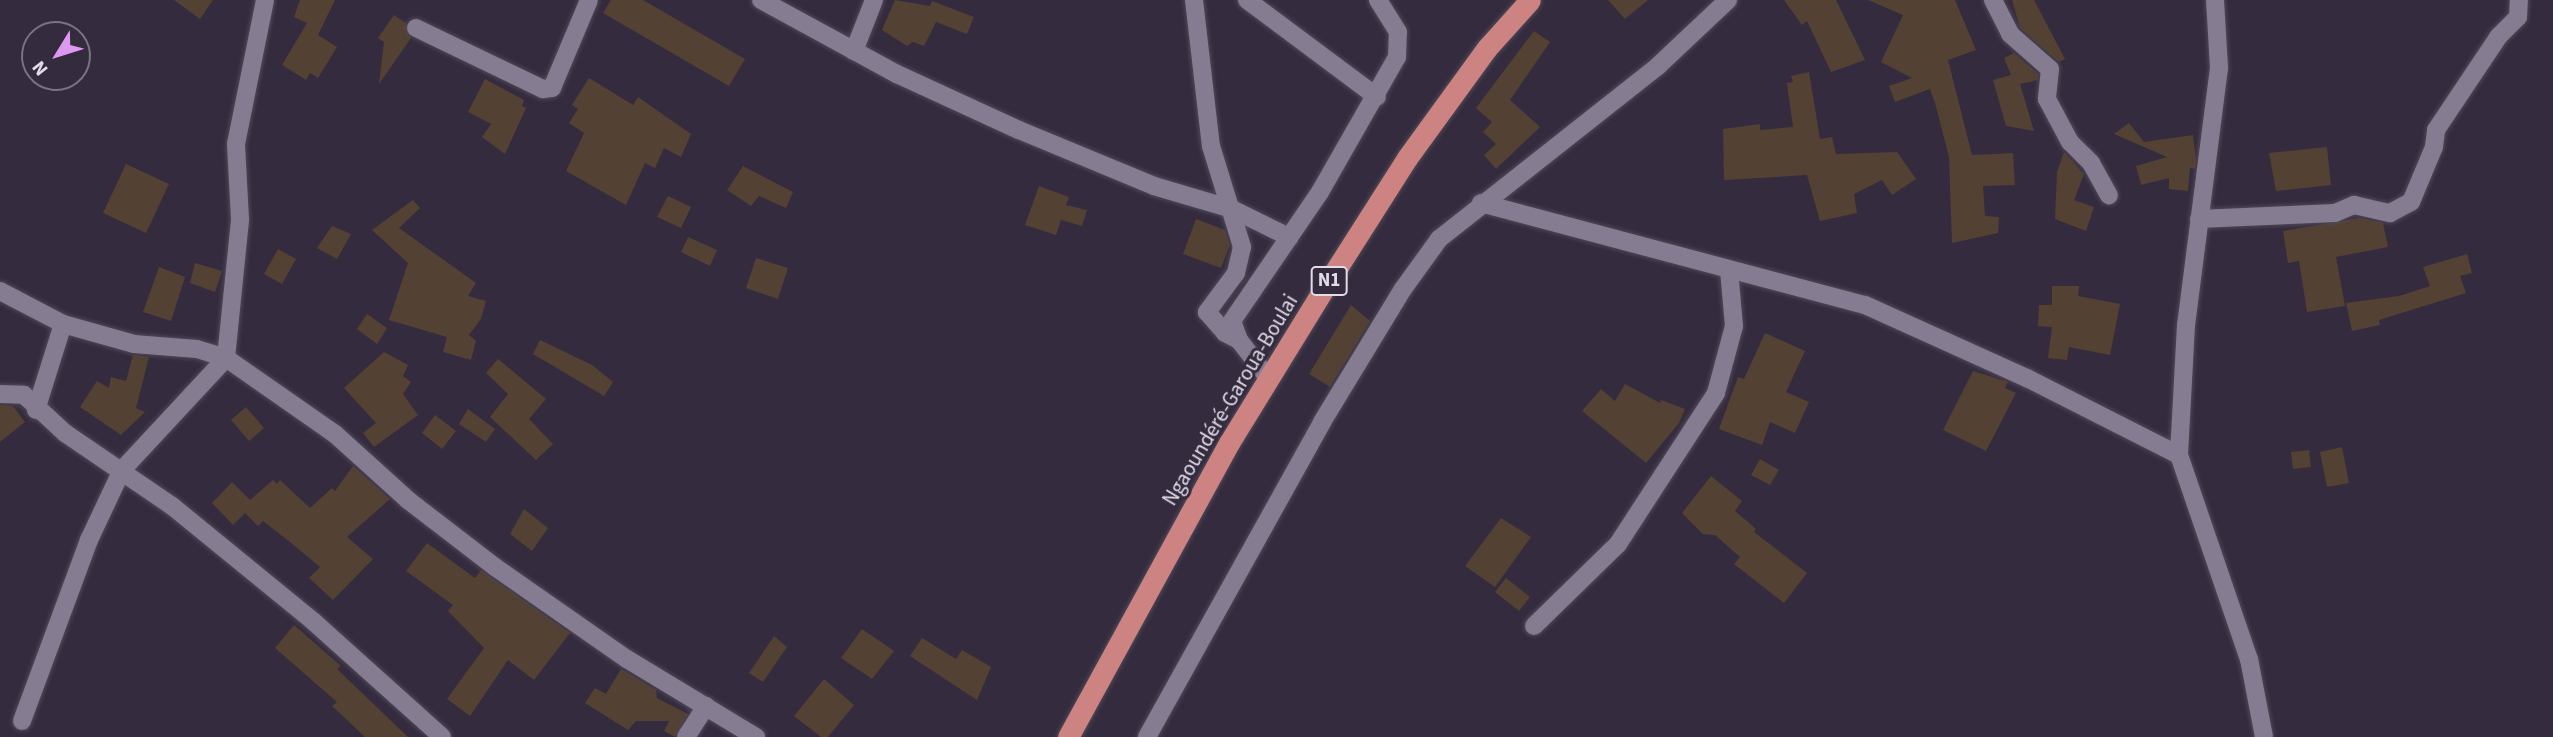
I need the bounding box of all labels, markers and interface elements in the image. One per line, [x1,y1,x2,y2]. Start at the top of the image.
north arrow [21,21,91,91]
text: N [26,55,55,81]
road number: N1 [1310,266,1348,296]
street label: Ngaoundéré-Garoua-Boulai [1157,290,1303,510]

